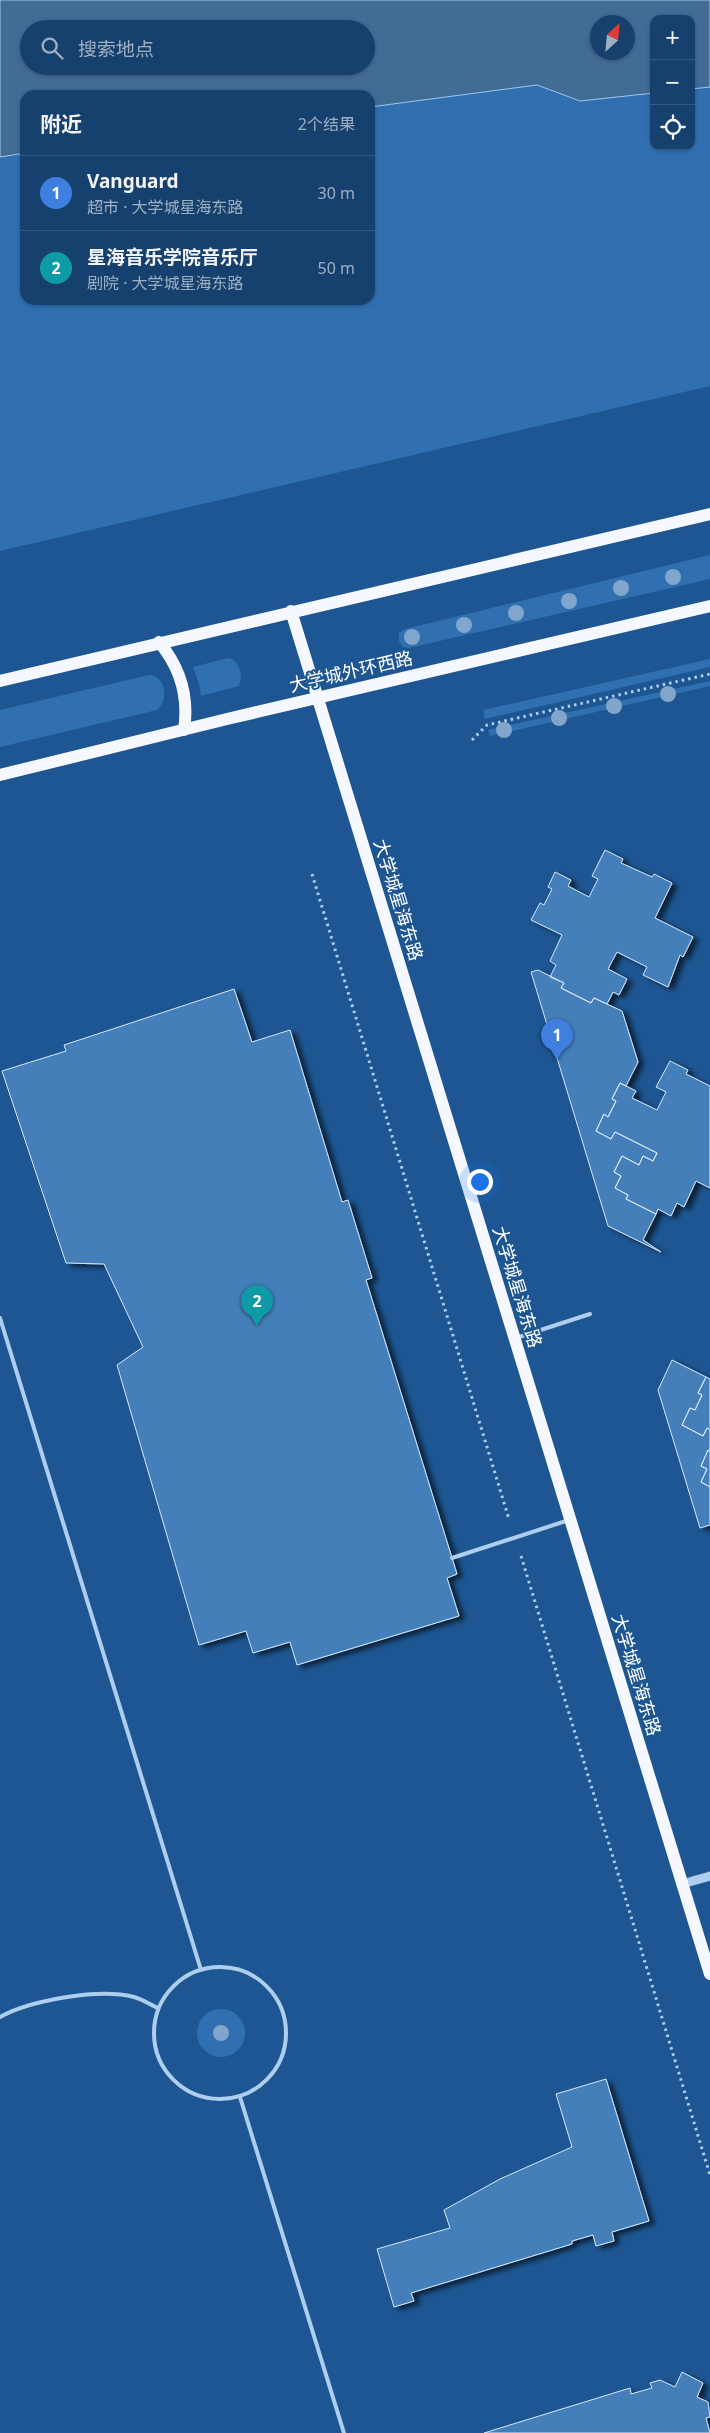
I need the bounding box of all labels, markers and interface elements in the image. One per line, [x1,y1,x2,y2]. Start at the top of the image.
north arrow [590,15,635,60]
map controls [650,15,695,150]
button: + [650,15,695,60]
search box [20,20,375,75]
icon: search [38,34,66,62]
text: 搜索地点 [78,36,154,62]
button: − [650,60,695,105]
button: locate [650,105,695,150]
text: 附近 [40,110,82,138]
text: 2个结果 [298,113,355,135]
text: Vanguard [87,168,179,194]
text: 1 [51,182,61,204]
text: 30 m [318,182,355,204]
text: 超市 · 大学城星海东路 [87,196,244,218]
text: 星海音乐学院音乐厅 [87,244,258,270]
text: 2 [51,257,61,279]
text: 50 m [318,257,355,279]
text: 剧院 · 大学城星海东路 [87,272,244,294]
street label: 大学城外环西路 [287,645,415,697]
street label: 大学城星海东路 [369,836,429,963]
pin: 1 [541,1019,573,1060]
your location [467,1169,493,1195]
street label: 大学城星海东路 [488,1223,548,1350]
pin: 2 [241,1285,273,1326]
street label: 大学城星海东路 [607,1611,667,1738]

